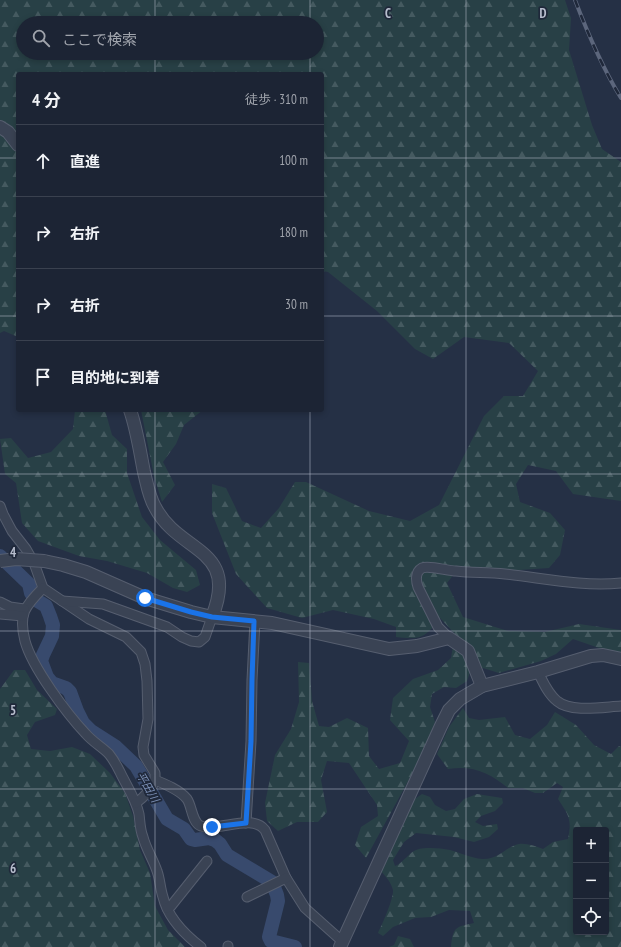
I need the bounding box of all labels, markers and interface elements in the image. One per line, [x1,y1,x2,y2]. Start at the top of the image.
text: C [385,5,391,22]
text: D [540,5,547,22]
search box [16,16,324,60]
icon: search [30,27,52,49]
text: ここで検索 [62,30,137,49]
text: 4 分 [32,89,61,111]
text: 徒歩 · 310 m [245,91,308,108]
icon: ahead [32,150,54,172]
text: 直進 [70,152,100,171]
text: 100 m [279,152,308,169]
icon: right [32,222,54,244]
text: 右折 [70,224,100,243]
text: 180 m [279,224,308,241]
icon: right [32,294,54,316]
text: 右折 [70,296,100,315]
text: 30 m [285,296,308,313]
icon: arrive [32,366,54,388]
text: 目的地に到着 [70,368,160,387]
text: 4 [10,544,17,561]
route start [136,589,154,607]
text: 5 [10,702,16,719]
water label: 平田川 [134,769,163,806]
route end [203,818,221,836]
map controls [573,827,609,935]
button: + [573,827,609,863]
text: 6 [10,860,16,877]
button: − [573,863,609,899]
button: locate [573,899,609,935]

